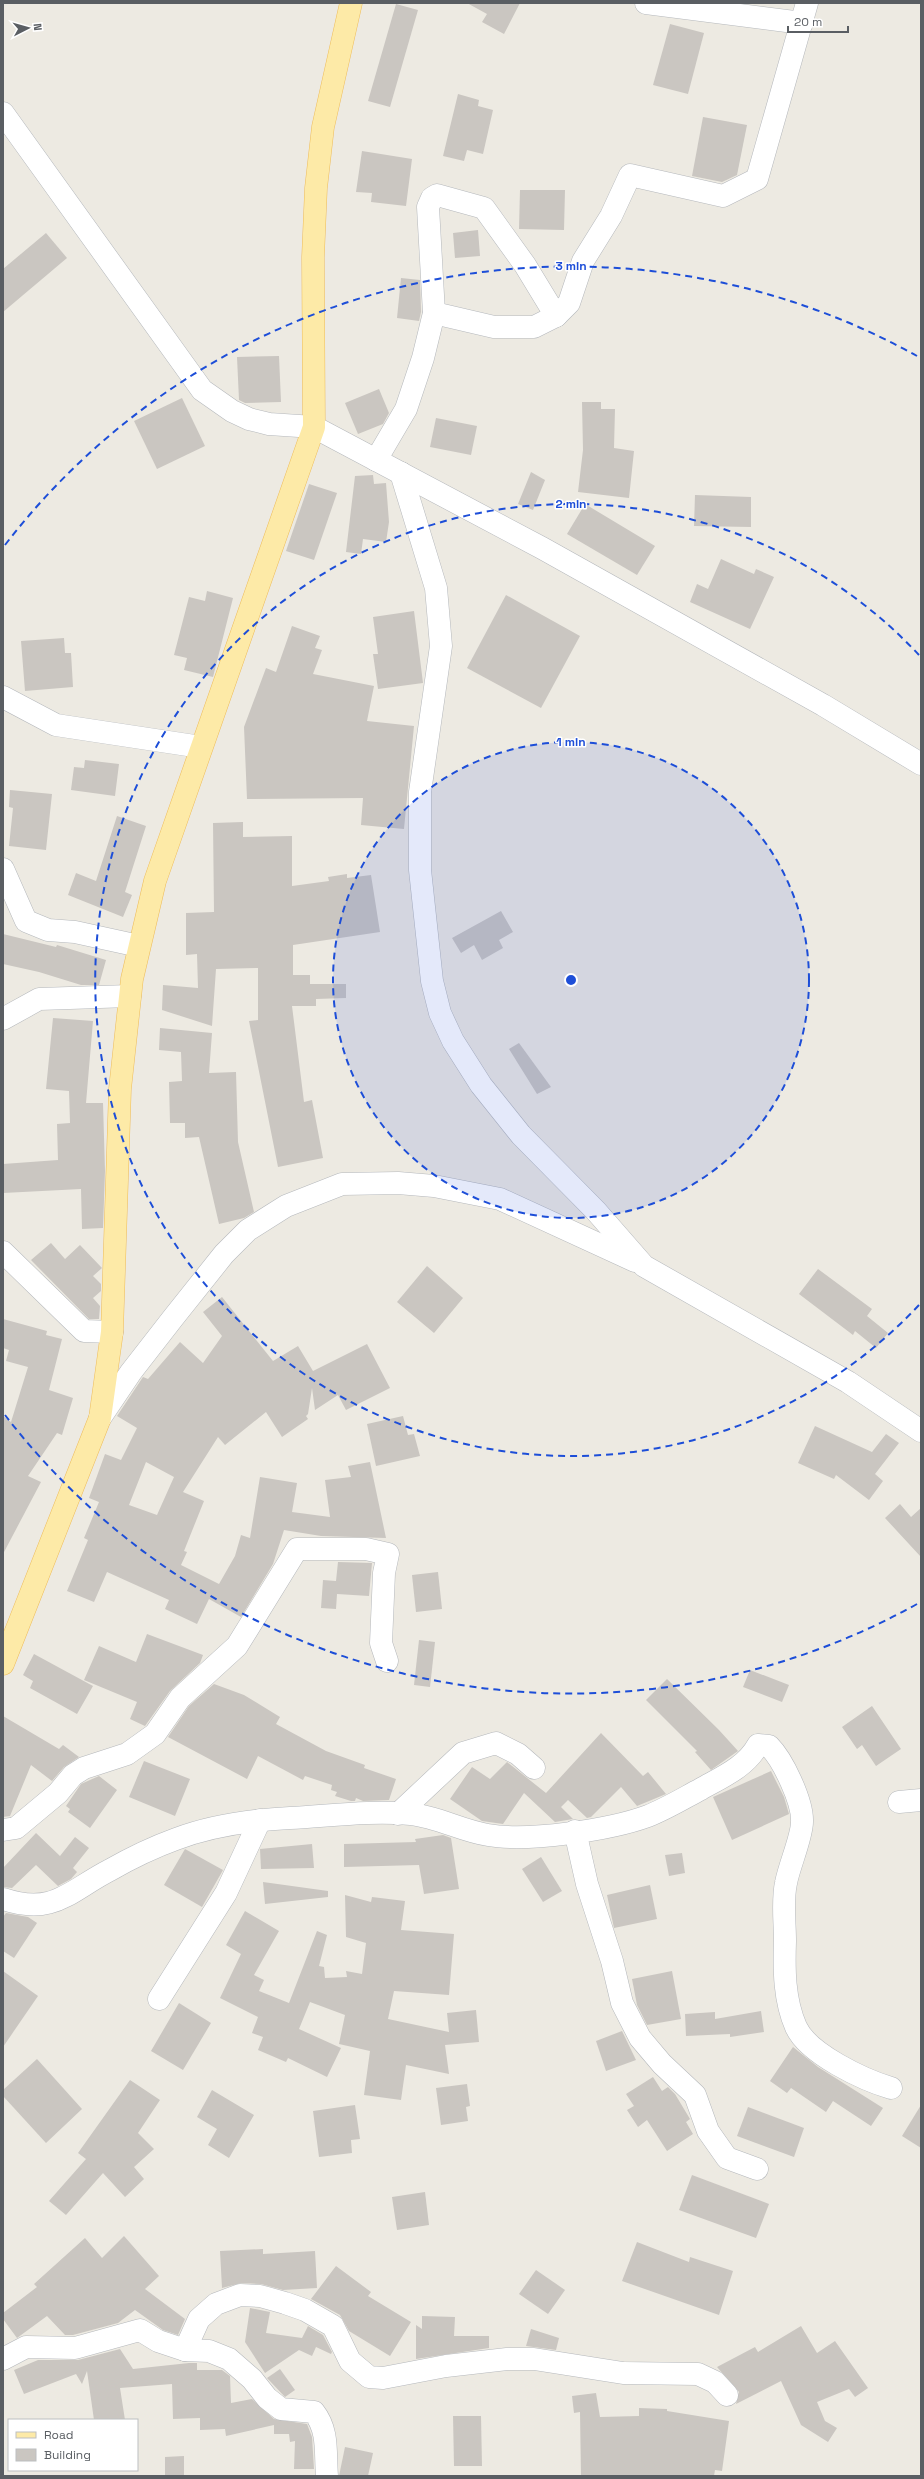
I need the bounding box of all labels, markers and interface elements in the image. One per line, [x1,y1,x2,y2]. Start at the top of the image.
north arrow [8,8,48,48]
scale bar [788,8,848,34]
text: 20 m [794,14,822,30]
text: N [31,23,45,31]
text: 3 min [555,258,587,274]
text: 2 min [555,496,587,512]
text: 1 min [556,734,586,750]
centre of rings [564,973,578,987]
legend [8,2419,138,2471]
text: Road [44,2427,73,2443]
text: Building [44,2447,91,2463]

